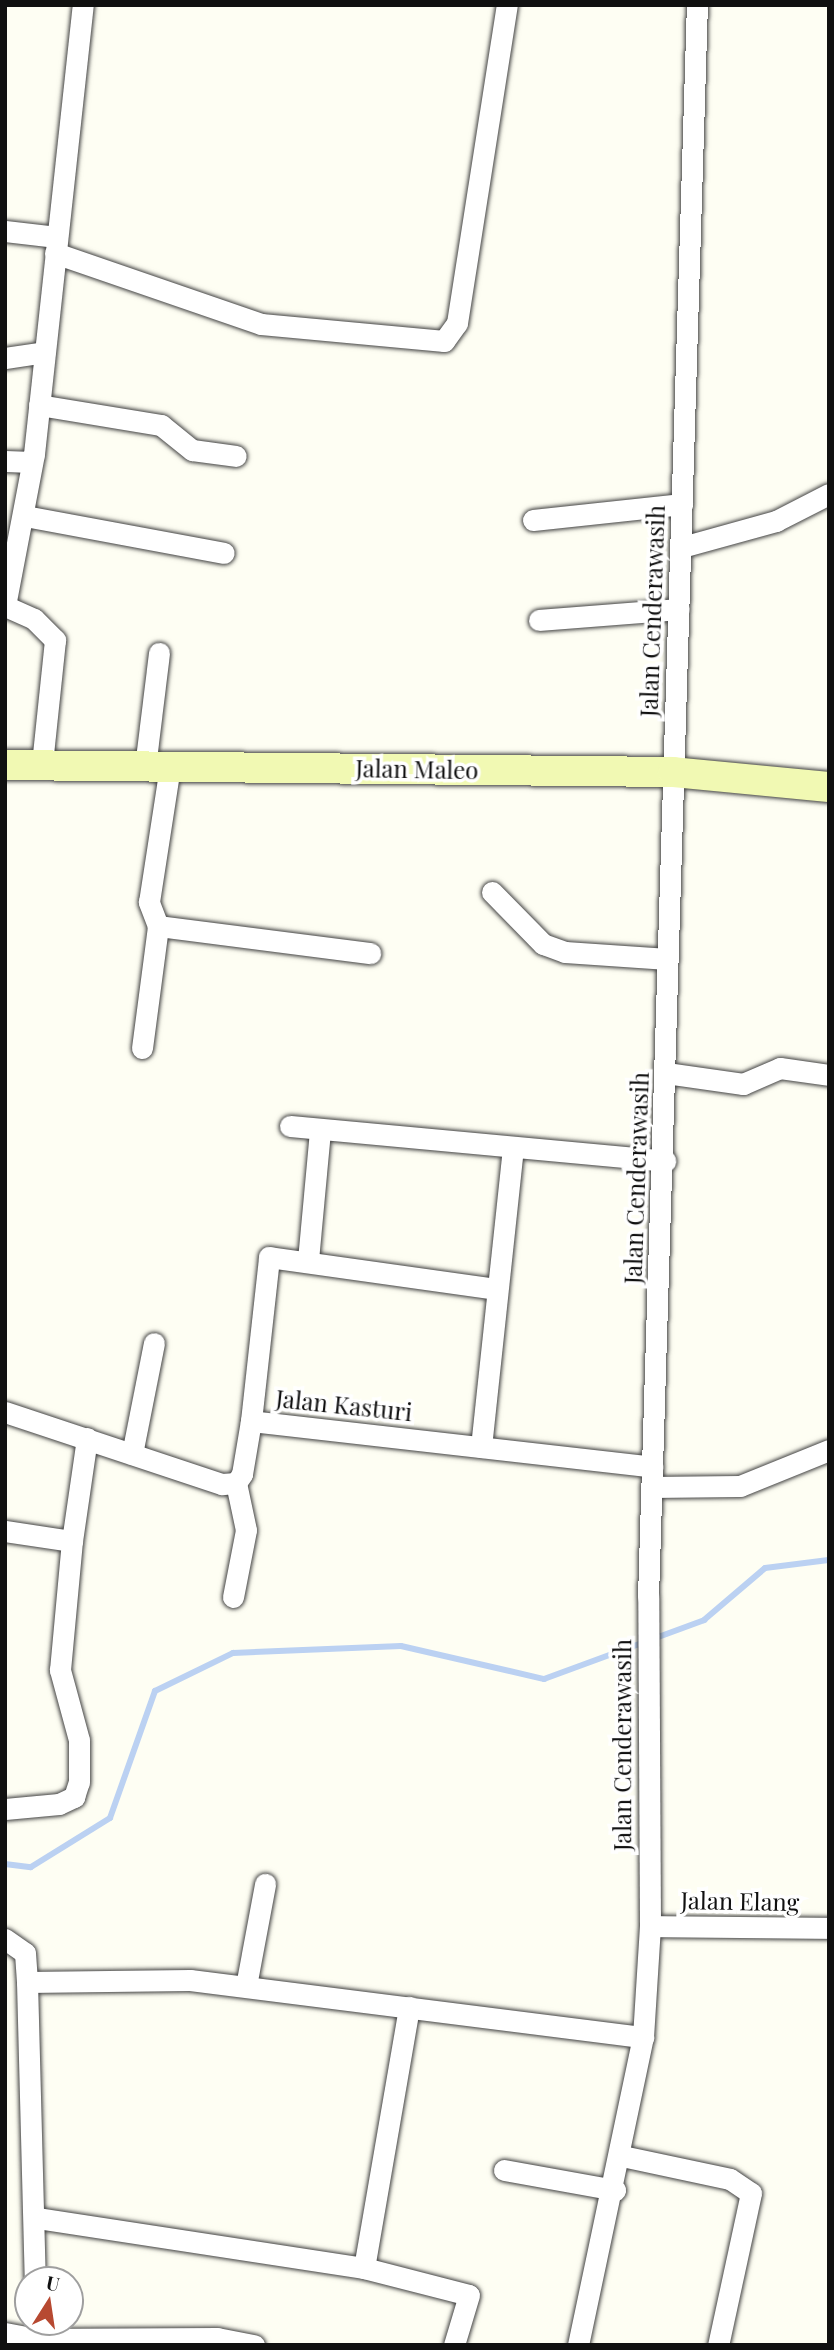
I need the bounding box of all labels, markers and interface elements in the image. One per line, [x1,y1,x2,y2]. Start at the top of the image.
street label: Jalan Cenderawasih [634,505,670,717]
street label: Jalan Maleo [355,754,479,784]
street label: Jalan Cenderawasih [618,1072,654,1284]
street label: Jalan Kasturi [274,1384,414,1426]
street label: Jalan Cenderawasih [608,1639,636,1851]
street label: Jalan Elang [680,1886,800,1916]
north arrow [14,2266,84,2336]
text: U [44,2268,62,2296]

